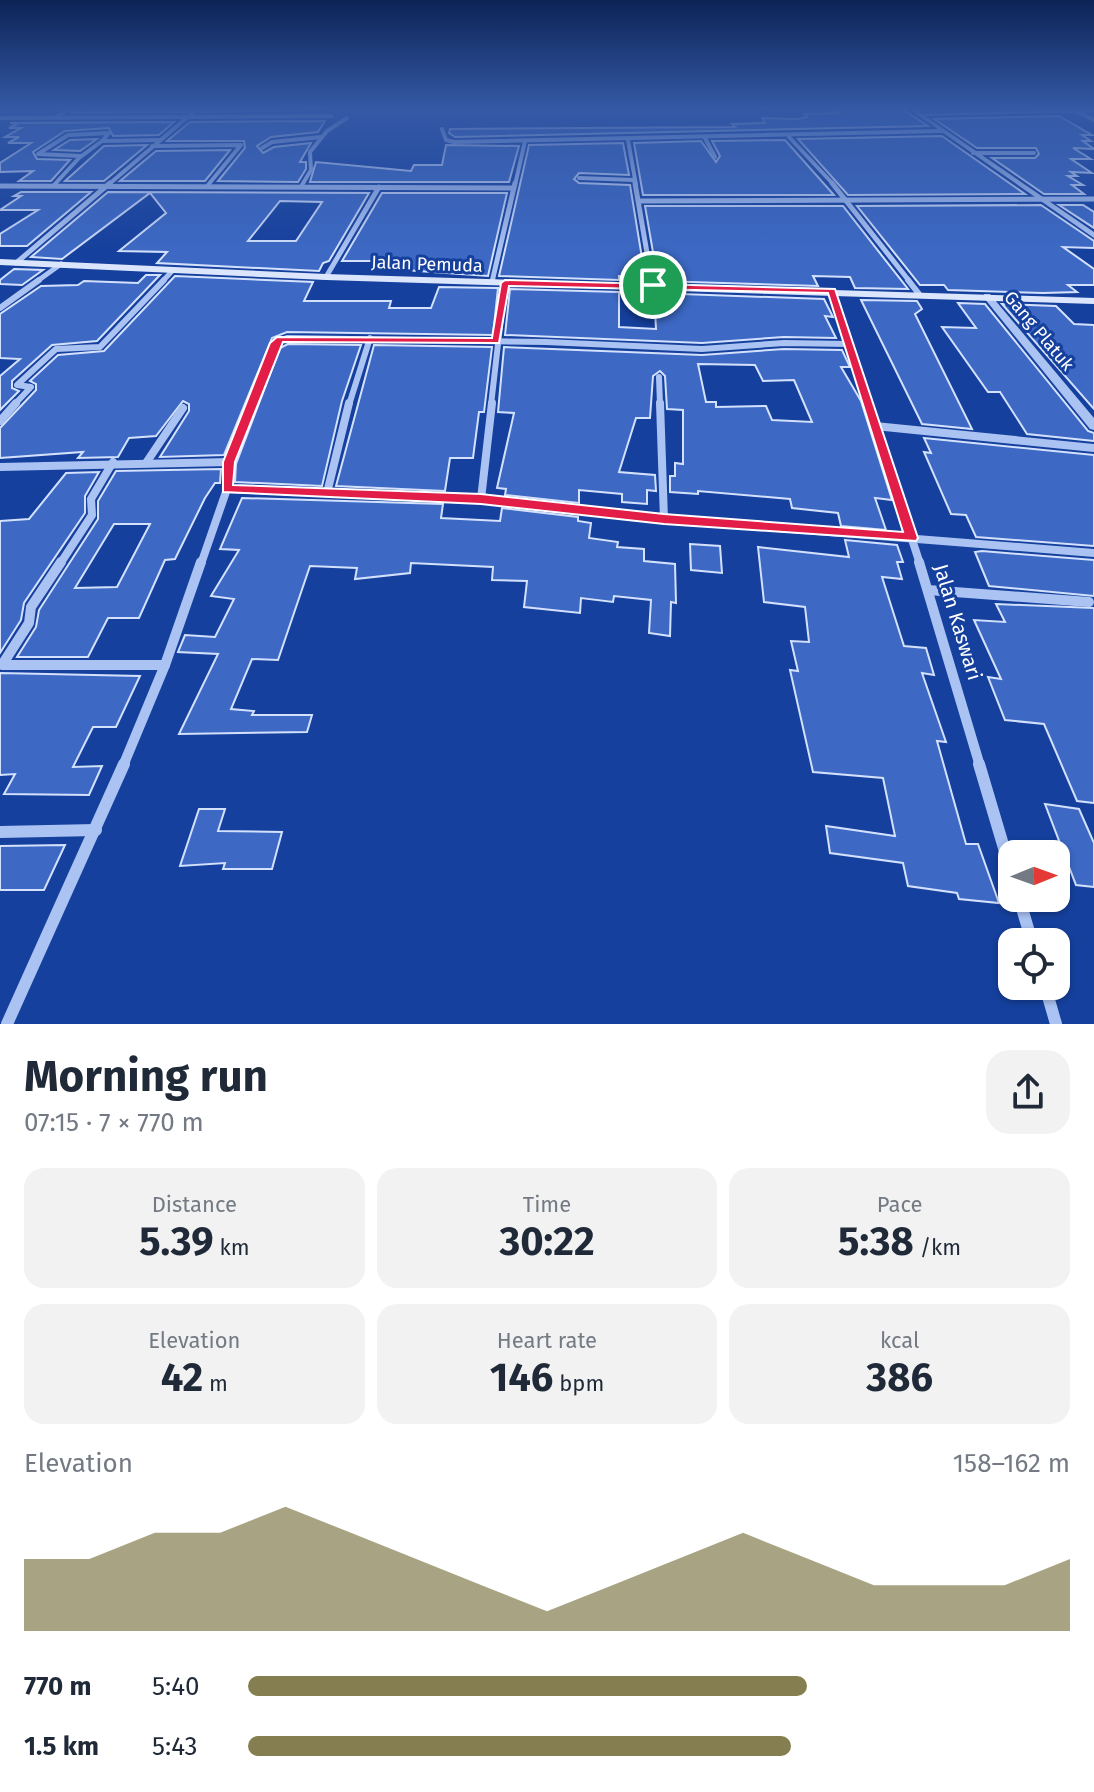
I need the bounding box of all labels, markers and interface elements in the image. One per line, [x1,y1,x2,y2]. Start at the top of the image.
street label: Jalan Pemuda [371,251,483,277]
pin [619,251,687,319]
icon: arrive [631,263,675,307]
street label: Gang Platuk [999,287,1079,376]
street label: Jalan Kaswari [929,561,987,683]
north arrow [998,840,1070,912]
map controls [998,840,1070,1000]
button: locate [998,928,1070,1000]
text: Morning run [24,1050,268,1103]
button: share [986,1050,1070,1134]
text: 07:15 · 7 × 770 m [24,1107,204,1138]
text: Distance [152,1191,237,1218]
text: Time [523,1191,571,1218]
text: Pace [877,1191,922,1218]
text: 5.39 [139,1218,214,1266]
text: 30:22 [499,1218,595,1266]
text: 5:38 [838,1218,914,1266]
text: km [214,1234,250,1261]
text: /km [914,1234,961,1261]
text: Elevation [148,1327,240,1354]
text: Heart rate [497,1327,597,1354]
text: kcal [880,1327,919,1354]
text: 42 [161,1354,203,1402]
text: 146 [490,1354,553,1402]
text: 386 [866,1354,933,1402]
text: m [203,1370,228,1397]
text: bpm [553,1370,604,1397]
text: Elevation [24,1448,133,1479]
text: 158–162 m [953,1448,1070,1479]
text: 770 m [24,1671,91,1702]
text: 5:40 [152,1671,199,1702]
text: 1.5 km [24,1731,99,1762]
text: 5:43 [152,1731,198,1762]

